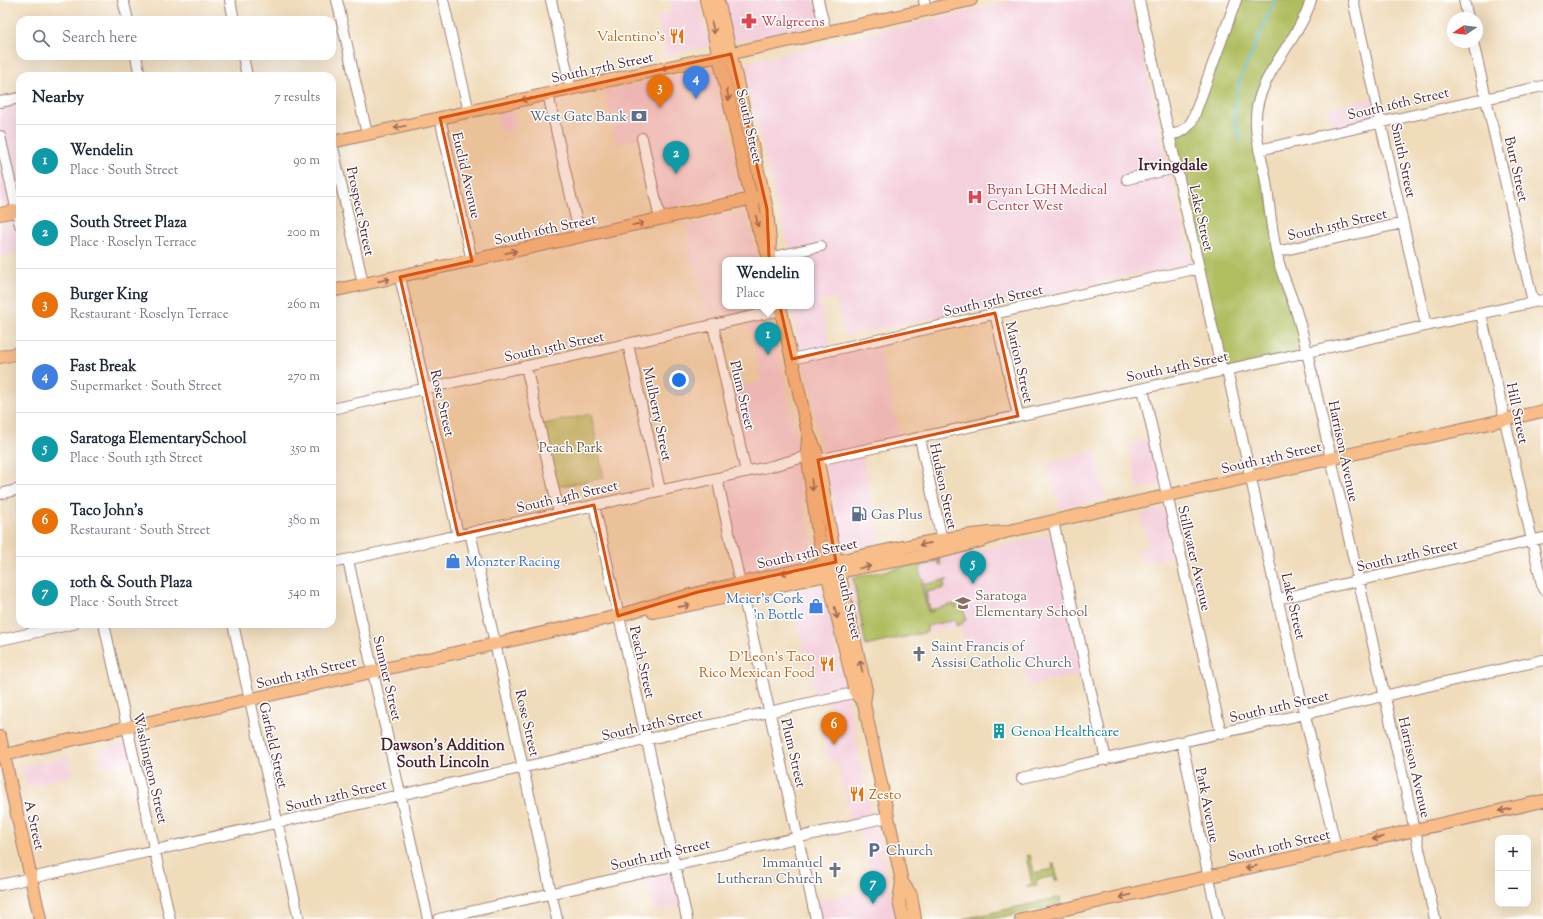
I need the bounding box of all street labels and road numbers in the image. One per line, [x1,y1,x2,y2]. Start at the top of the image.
street label: South 17th Street [549,48,656,90]
street label: South 16th Street [1346,83,1451,126]
street label: South Street [730,87,766,166]
street label: Smith Street [1384,121,1420,200]
street label: Euclid Avenue [445,130,485,221]
street label: Burr Street [1498,135,1532,204]
street label: Prospect Street [340,165,378,258]
street label: Lake Street [1183,183,1217,254]
street label: South 15th Street [1286,205,1389,247]
street label: South 16th Street [493,210,598,252]
street label: South 15th Street [942,281,1045,323]
street label: Marion Street [999,320,1037,406]
street label: South 15th Street [503,328,606,368]
street label: South 14th Street [1125,347,1231,389]
street label: Plum Street [723,359,759,432]
street label: Mulberry Street [636,366,676,463]
street label: Rose Street [424,368,459,439]
street label: Hill Street [1500,381,1532,446]
street label: Harrison Avenue [1322,399,1363,504]
street label: South 13th Street [1219,438,1324,480]
street label: Hudson Street [923,441,961,532]
street label: South 14th Street [515,476,621,519]
street label: Stillwater Avenue [1171,504,1215,613]
street label: South 13th Street [755,534,860,575]
street label: South 12th Street [1355,536,1460,578]
street label: South Street [829,563,865,642]
street label: Lake Street [1275,571,1309,642]
street label: Peach Street [623,624,659,701]
street label: Sumner Street [367,634,406,723]
street label: South 13th Street [254,653,359,695]
street label: South 11th Street [1228,687,1331,729]
street label: Rose Street [509,688,544,759]
street label: Garfield Street [252,700,292,791]
street label: South 12th Street [600,705,705,747]
street label: Washington Street [127,711,172,826]
street label: Harrison Avenue [1392,715,1434,820]
street label: Plum Street [774,717,810,790]
street label: Park Avenue [1189,766,1223,845]
street label: South 12th Street [284,776,389,818]
street label: A Street [18,799,49,853]
street label: South 10th Street [1226,825,1333,868]
street label: South 11th Street [609,835,712,877]

